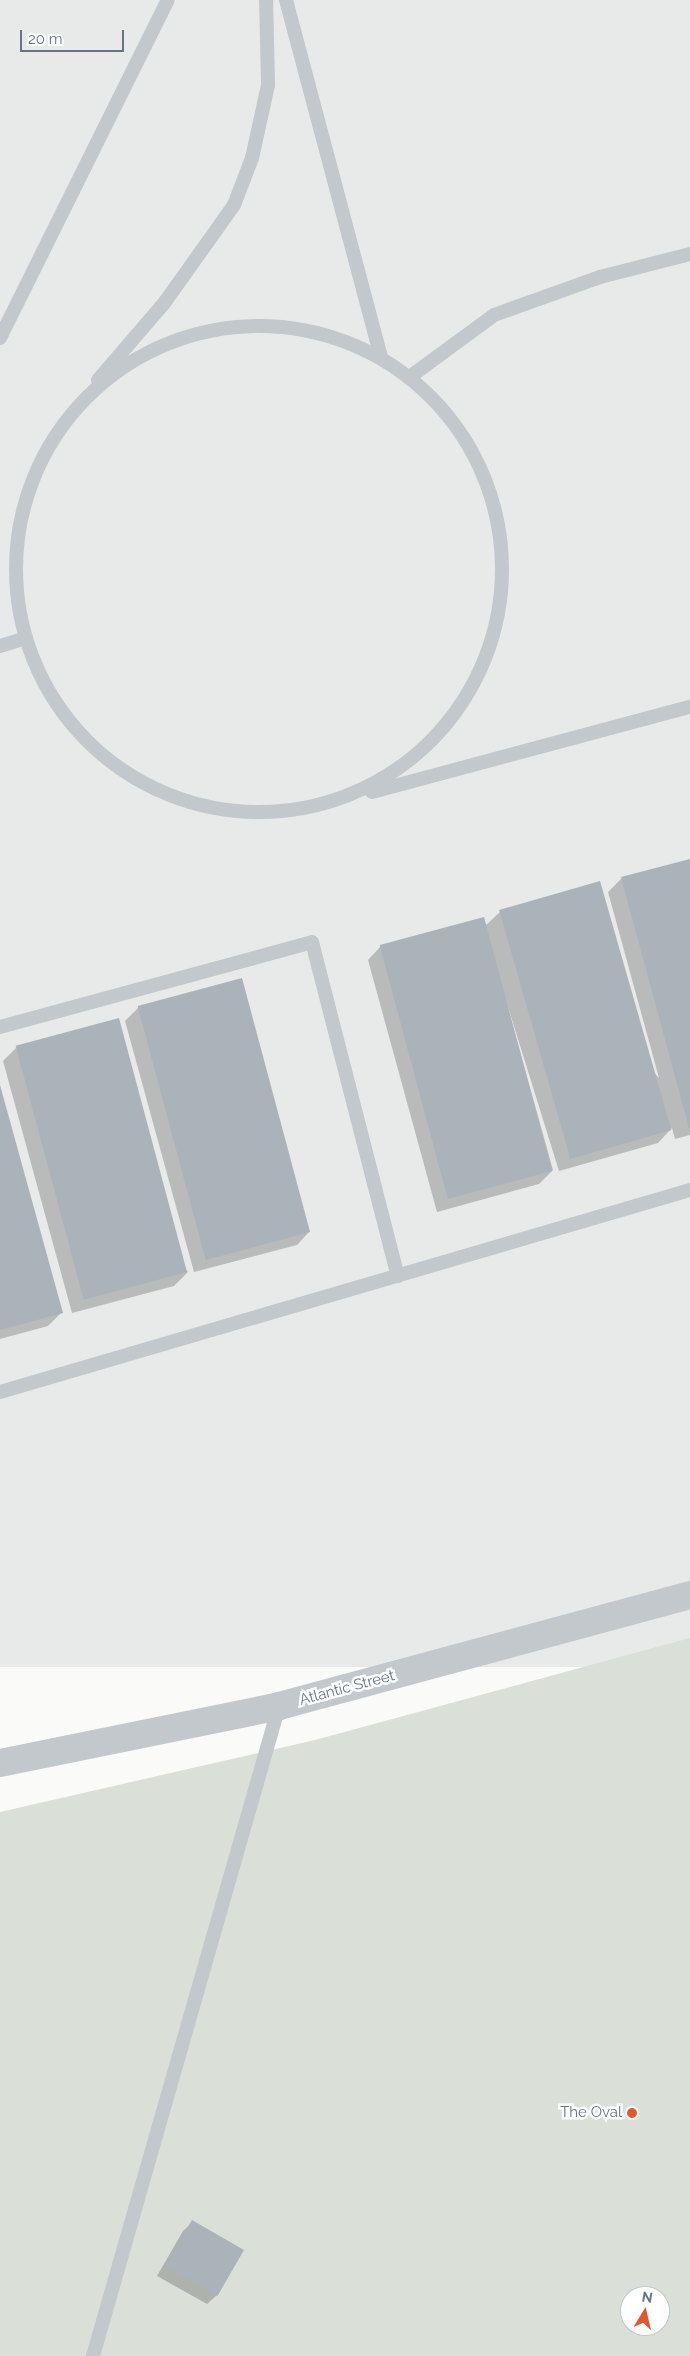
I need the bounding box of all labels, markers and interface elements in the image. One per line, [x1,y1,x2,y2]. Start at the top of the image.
scale bar [22,20,126,52]
text: 20 m [28,30,63,48]
street label: Atlantic Street [297,1667,397,1709]
place label: The Oval [560,2104,622,2122]
marker: The Oval [626,2107,638,2119]
north arrow [620,2286,670,2336]
text: N [641,2288,654,2306]

